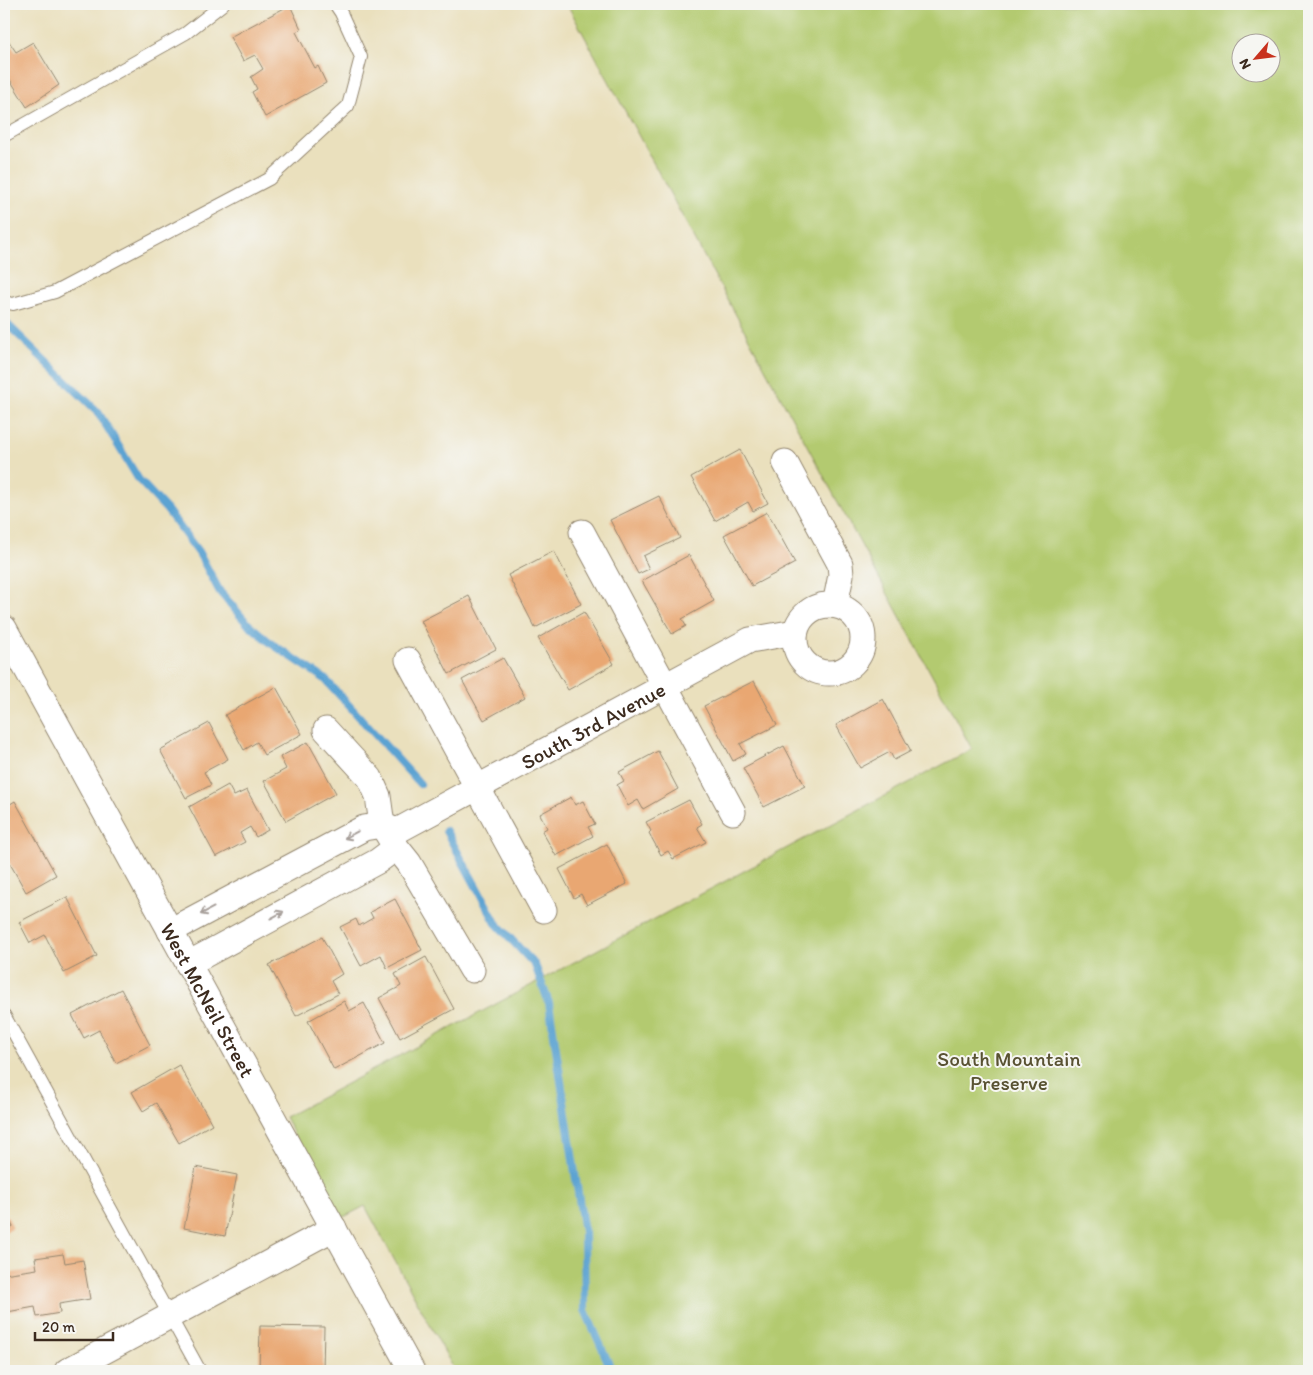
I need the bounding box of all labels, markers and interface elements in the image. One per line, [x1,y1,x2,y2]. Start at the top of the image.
north arrow [1230,32,1280,82]
text: N [1235,56,1255,72]
street label: South 3rd Avenue [516,676,669,774]
one-way arrow [344,831,359,840]
one-way arrow [201,907,215,917]
one-way arrow [269,910,284,919]
street label: West McNeil Street [156,918,261,1081]
park label: South Mountain Preserve [937,1046,1081,1095]
scale bar [35,1310,112,1342]
text: 20 m [42,1318,76,1336]

